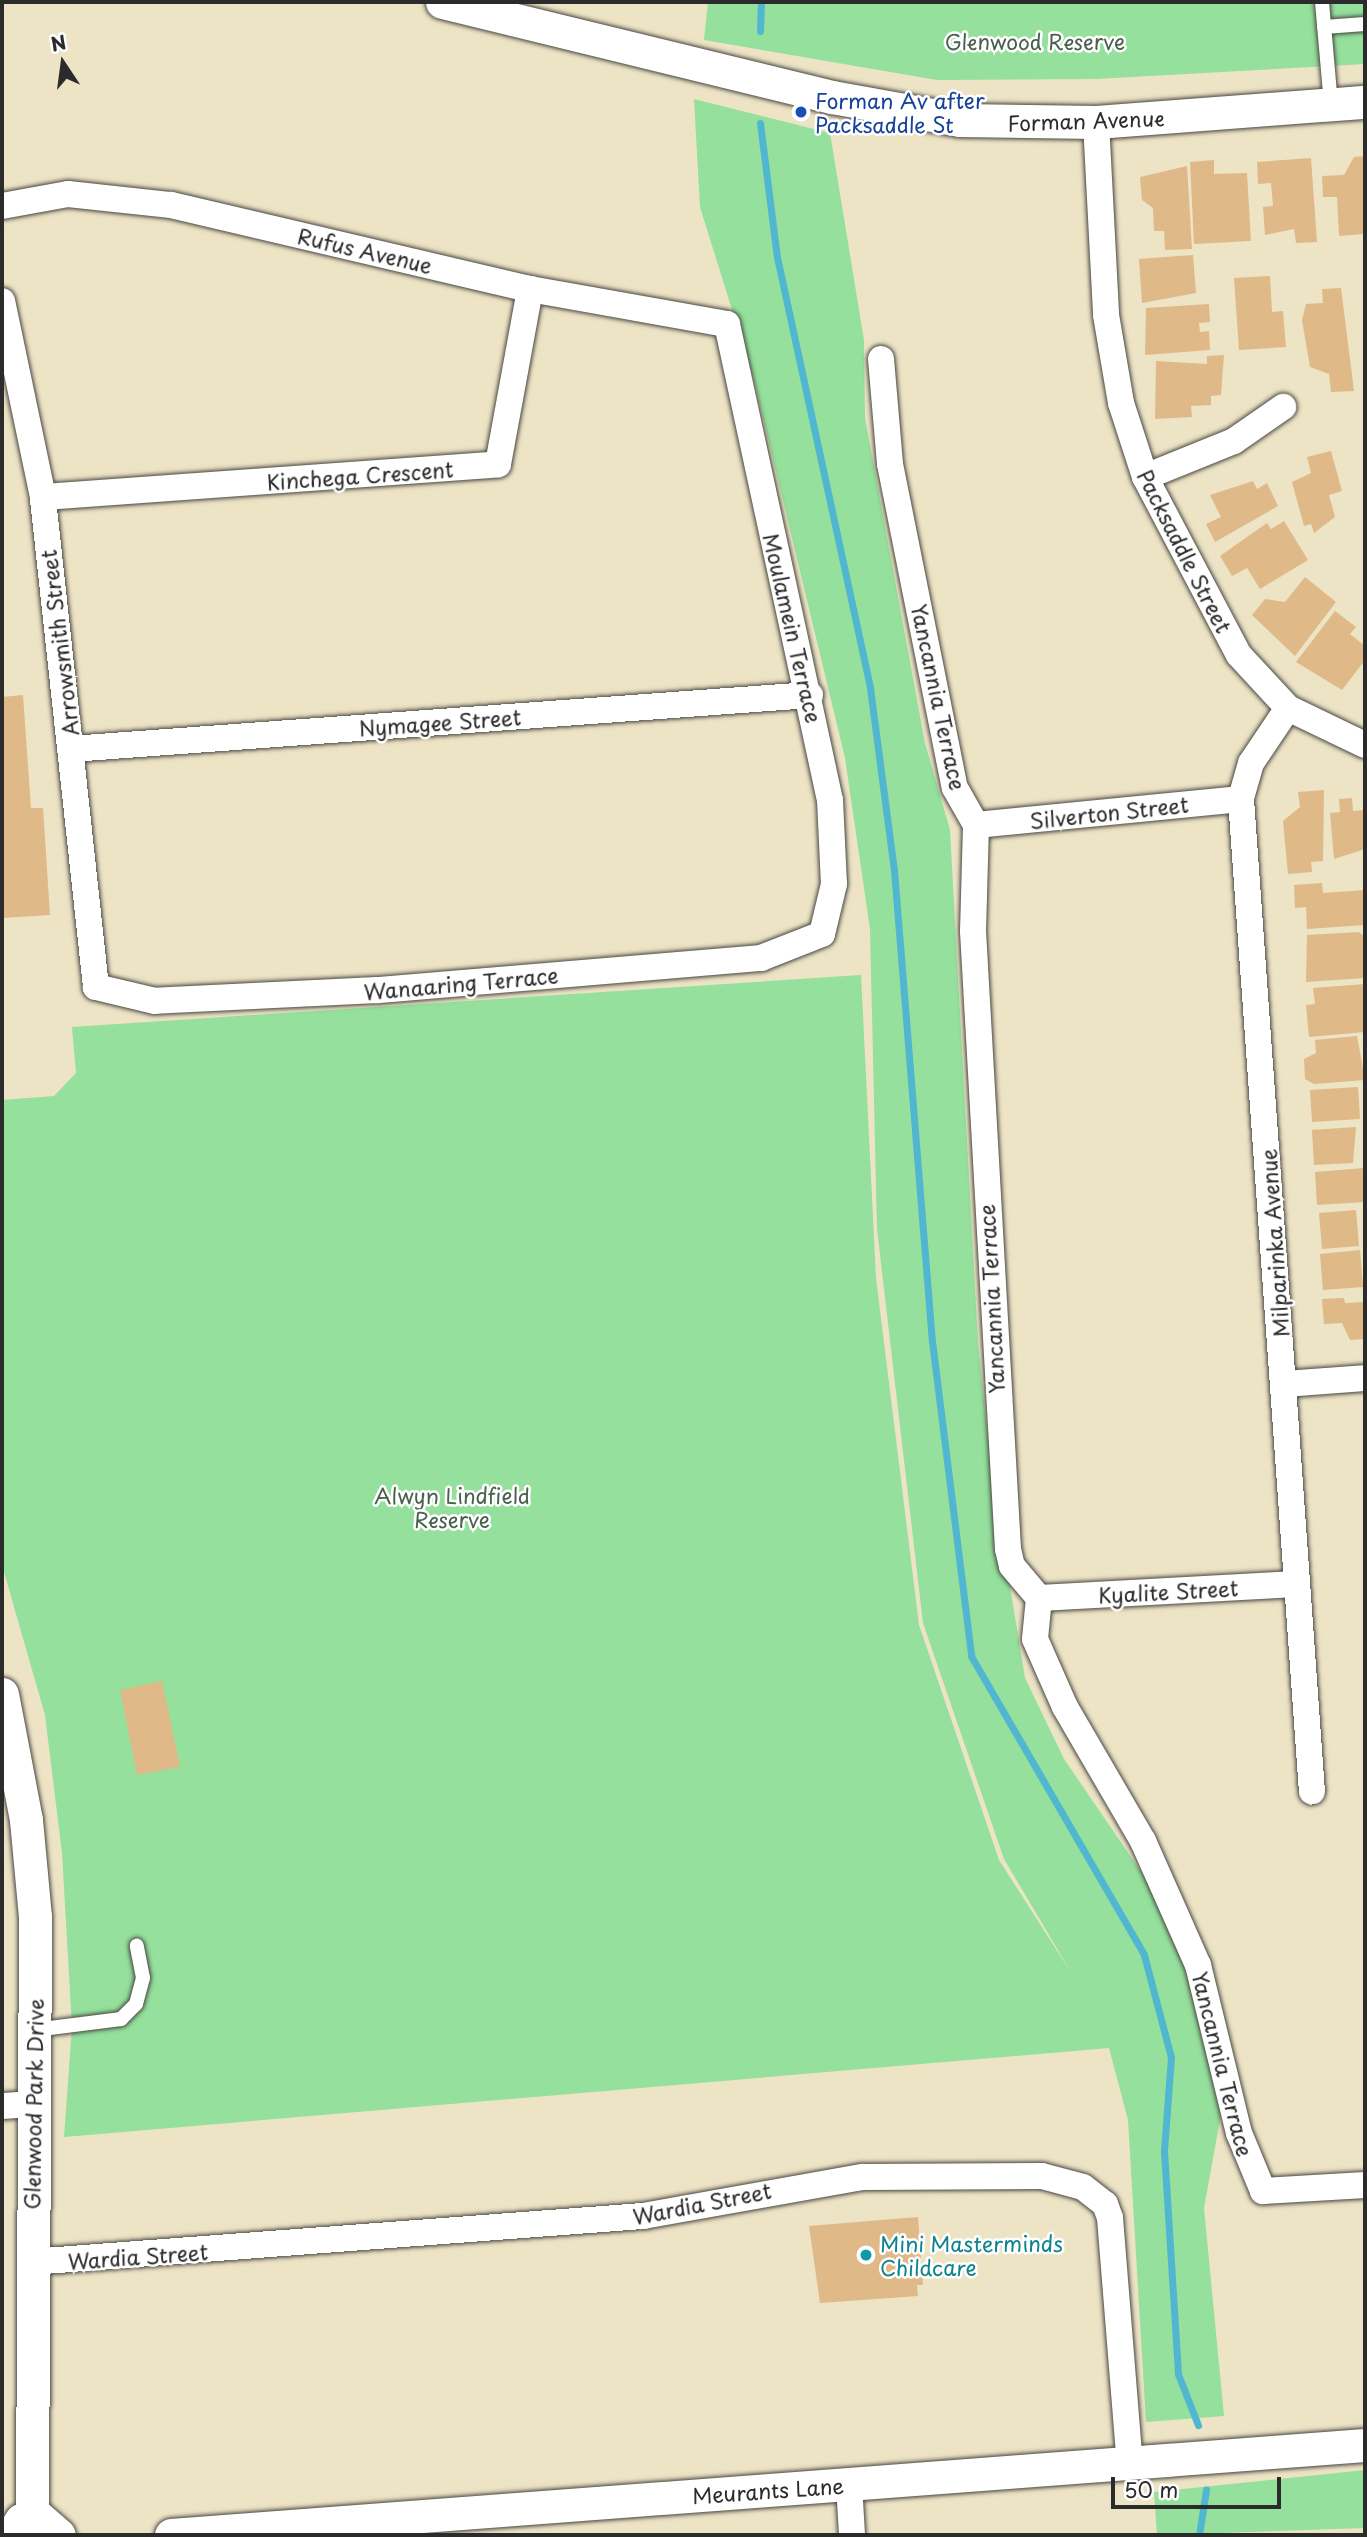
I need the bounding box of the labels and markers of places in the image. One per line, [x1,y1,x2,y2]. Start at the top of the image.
place label: Forman Av after Packsaddle St [815,87,984,137]
marker: Forman Av after Packsaddle St [793,104,809,120]
place label: Mini Masterminds Childcare [880,2230,1063,2280]
marker: Mini Masterminds Childcare [858,2247,874,2263]

